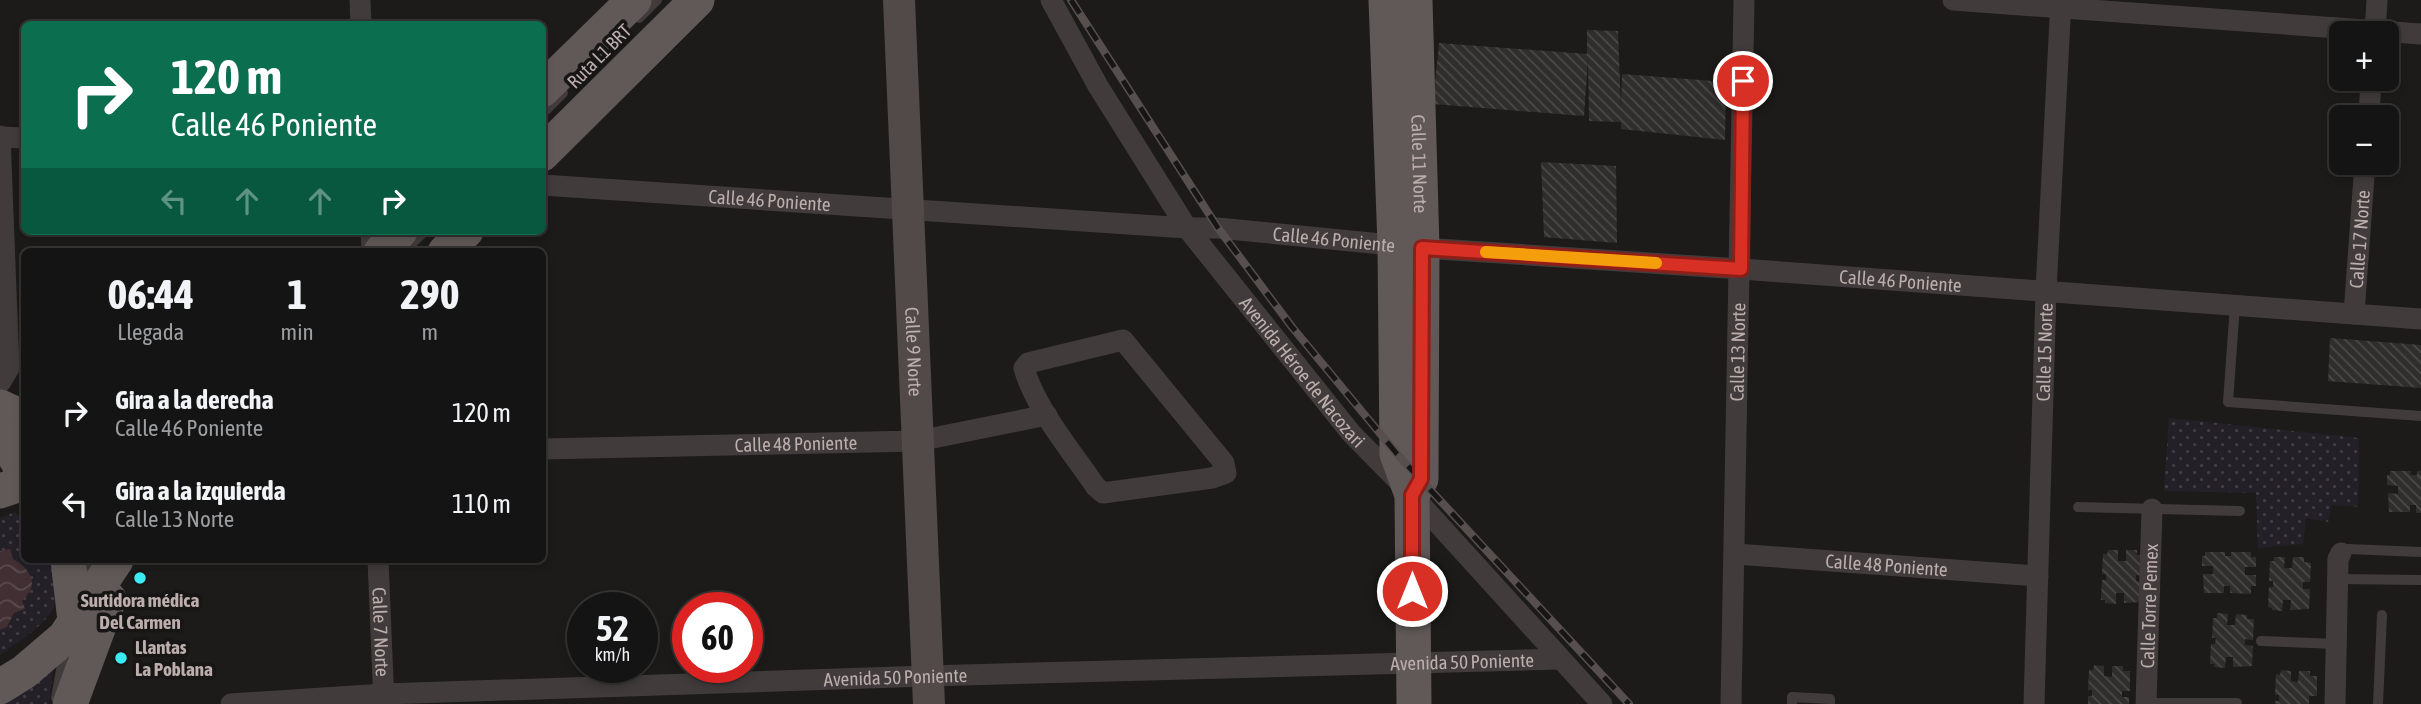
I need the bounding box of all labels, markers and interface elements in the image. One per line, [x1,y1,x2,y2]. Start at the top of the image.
street label: Ruta L1 BRT [562,19,636,93]
map controls [2329,21,2399,175]
button: + [2329,21,2399,91]
text: 120 m [171,48,282,104]
icon: right [56,49,147,140]
pin [1713,51,1773,111]
icon: arrive [1724,62,1762,100]
button: − [2329,105,2399,175]
text: Calle 46 Poniente [171,106,377,143]
street label: Calle 11 Norte [1407,114,1432,214]
icon: left [155,182,193,220]
icon: ahead [228,182,266,220]
icon: ahead [301,182,339,220]
icon: right [374,182,412,220]
street label: Calle 46 Poniente [708,185,831,215]
street label: Calle 17 Norte [2345,189,2374,289]
street label: Calle 46 Poniente [1272,222,1396,256]
street label: Calle 46 Poniente [1839,265,1962,296]
text: 06:44 [108,270,194,318]
text: 1 [287,270,307,318]
text: 290 [400,270,459,318]
street label: Avenida Héroe de Nacozari [1235,292,1370,452]
street label: Calle 13 Norte [1726,303,1749,402]
street label: Calle 15 Norte [2032,303,2057,402]
street label: Calle 9 Norte [901,306,927,397]
text: Llegada [117,319,184,345]
text: min [281,319,314,345]
text: m [422,319,438,345]
text: Gira a la derecha [115,385,274,415]
icon: right [56,394,94,432]
text: 120 m [452,398,511,428]
text: Calle 46 Poniente [115,415,263,441]
street label: Calle 48 Poniente [734,431,857,456]
text: Gira a la izquierda [115,476,286,506]
icon: left [56,485,94,523]
text: 110 m [452,489,511,519]
text: Calle 13 Norte [115,506,234,532]
street label: Calle Torre Pemex [2136,543,2162,669]
street label: Calle 48 Poniente [1825,550,1948,580]
position arrow [1375,554,1449,628]
marker: Surtidora médica Del Carmen [132,570,148,586]
street label: Calle 7 Norte [368,587,394,677]
place label: Surtidora médica Del Carmen [81,589,199,633]
speed limit sign: 60 [672,592,763,683]
text: 52 [596,608,629,648]
place label: Llantas La Poblana [135,636,213,680]
text: km/h [595,644,630,665]
street label: Avenida 50 Poniente [1390,649,1534,675]
marker: Llantas La Poblana [113,650,129,666]
street label: Avenida 50 Poniente [823,664,967,690]

